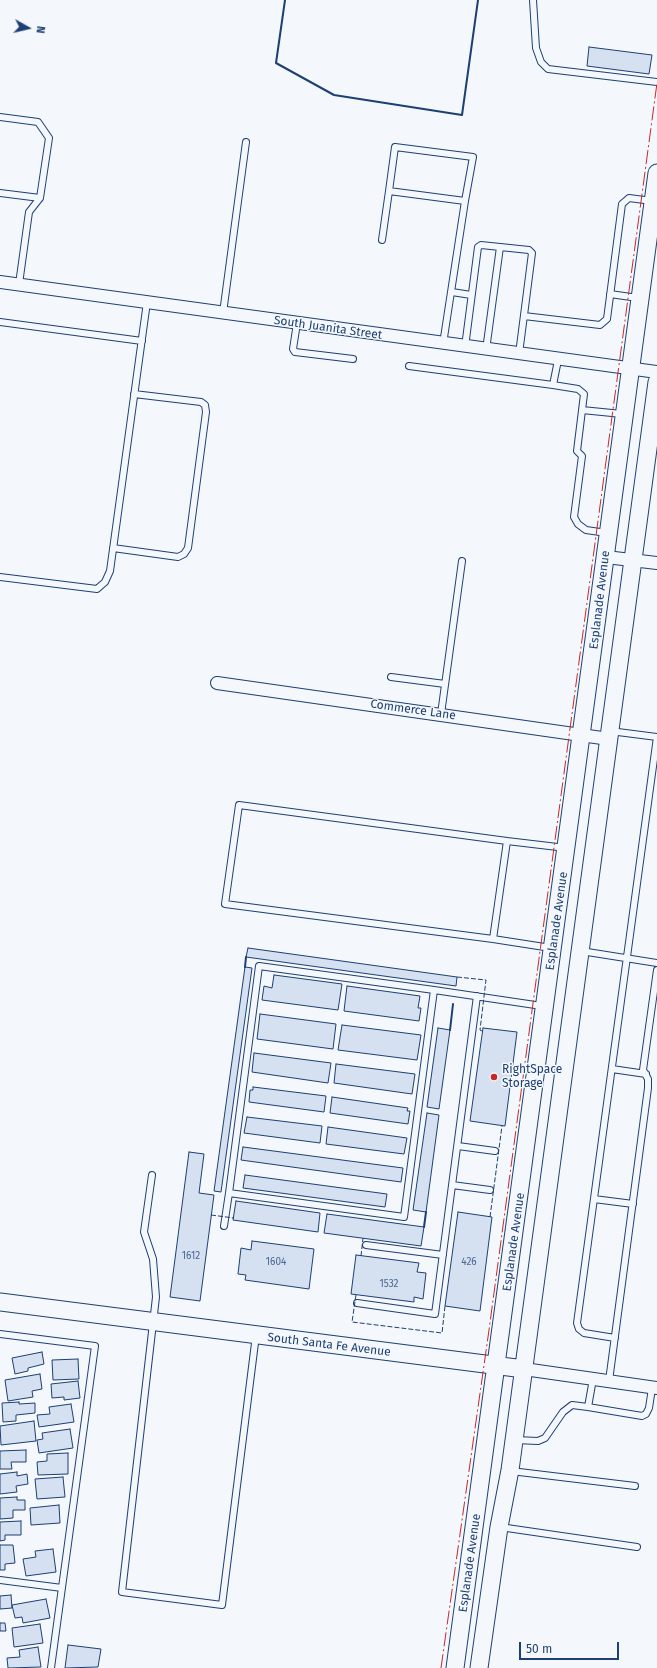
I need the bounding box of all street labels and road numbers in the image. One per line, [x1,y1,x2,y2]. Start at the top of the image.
street label: South Juanita Street [273,313,383,343]
street label: Esplanade Avenue [587,550,613,650]
street label: Commerce Lane [369,697,457,723]
street label: Esplanade Avenue [543,871,571,971]
street label: Esplanade Avenue [500,1192,528,1292]
street label: South Santa Fe Avenue [267,1330,391,1360]
street label: Esplanade Avenue [456,1513,484,1613]

